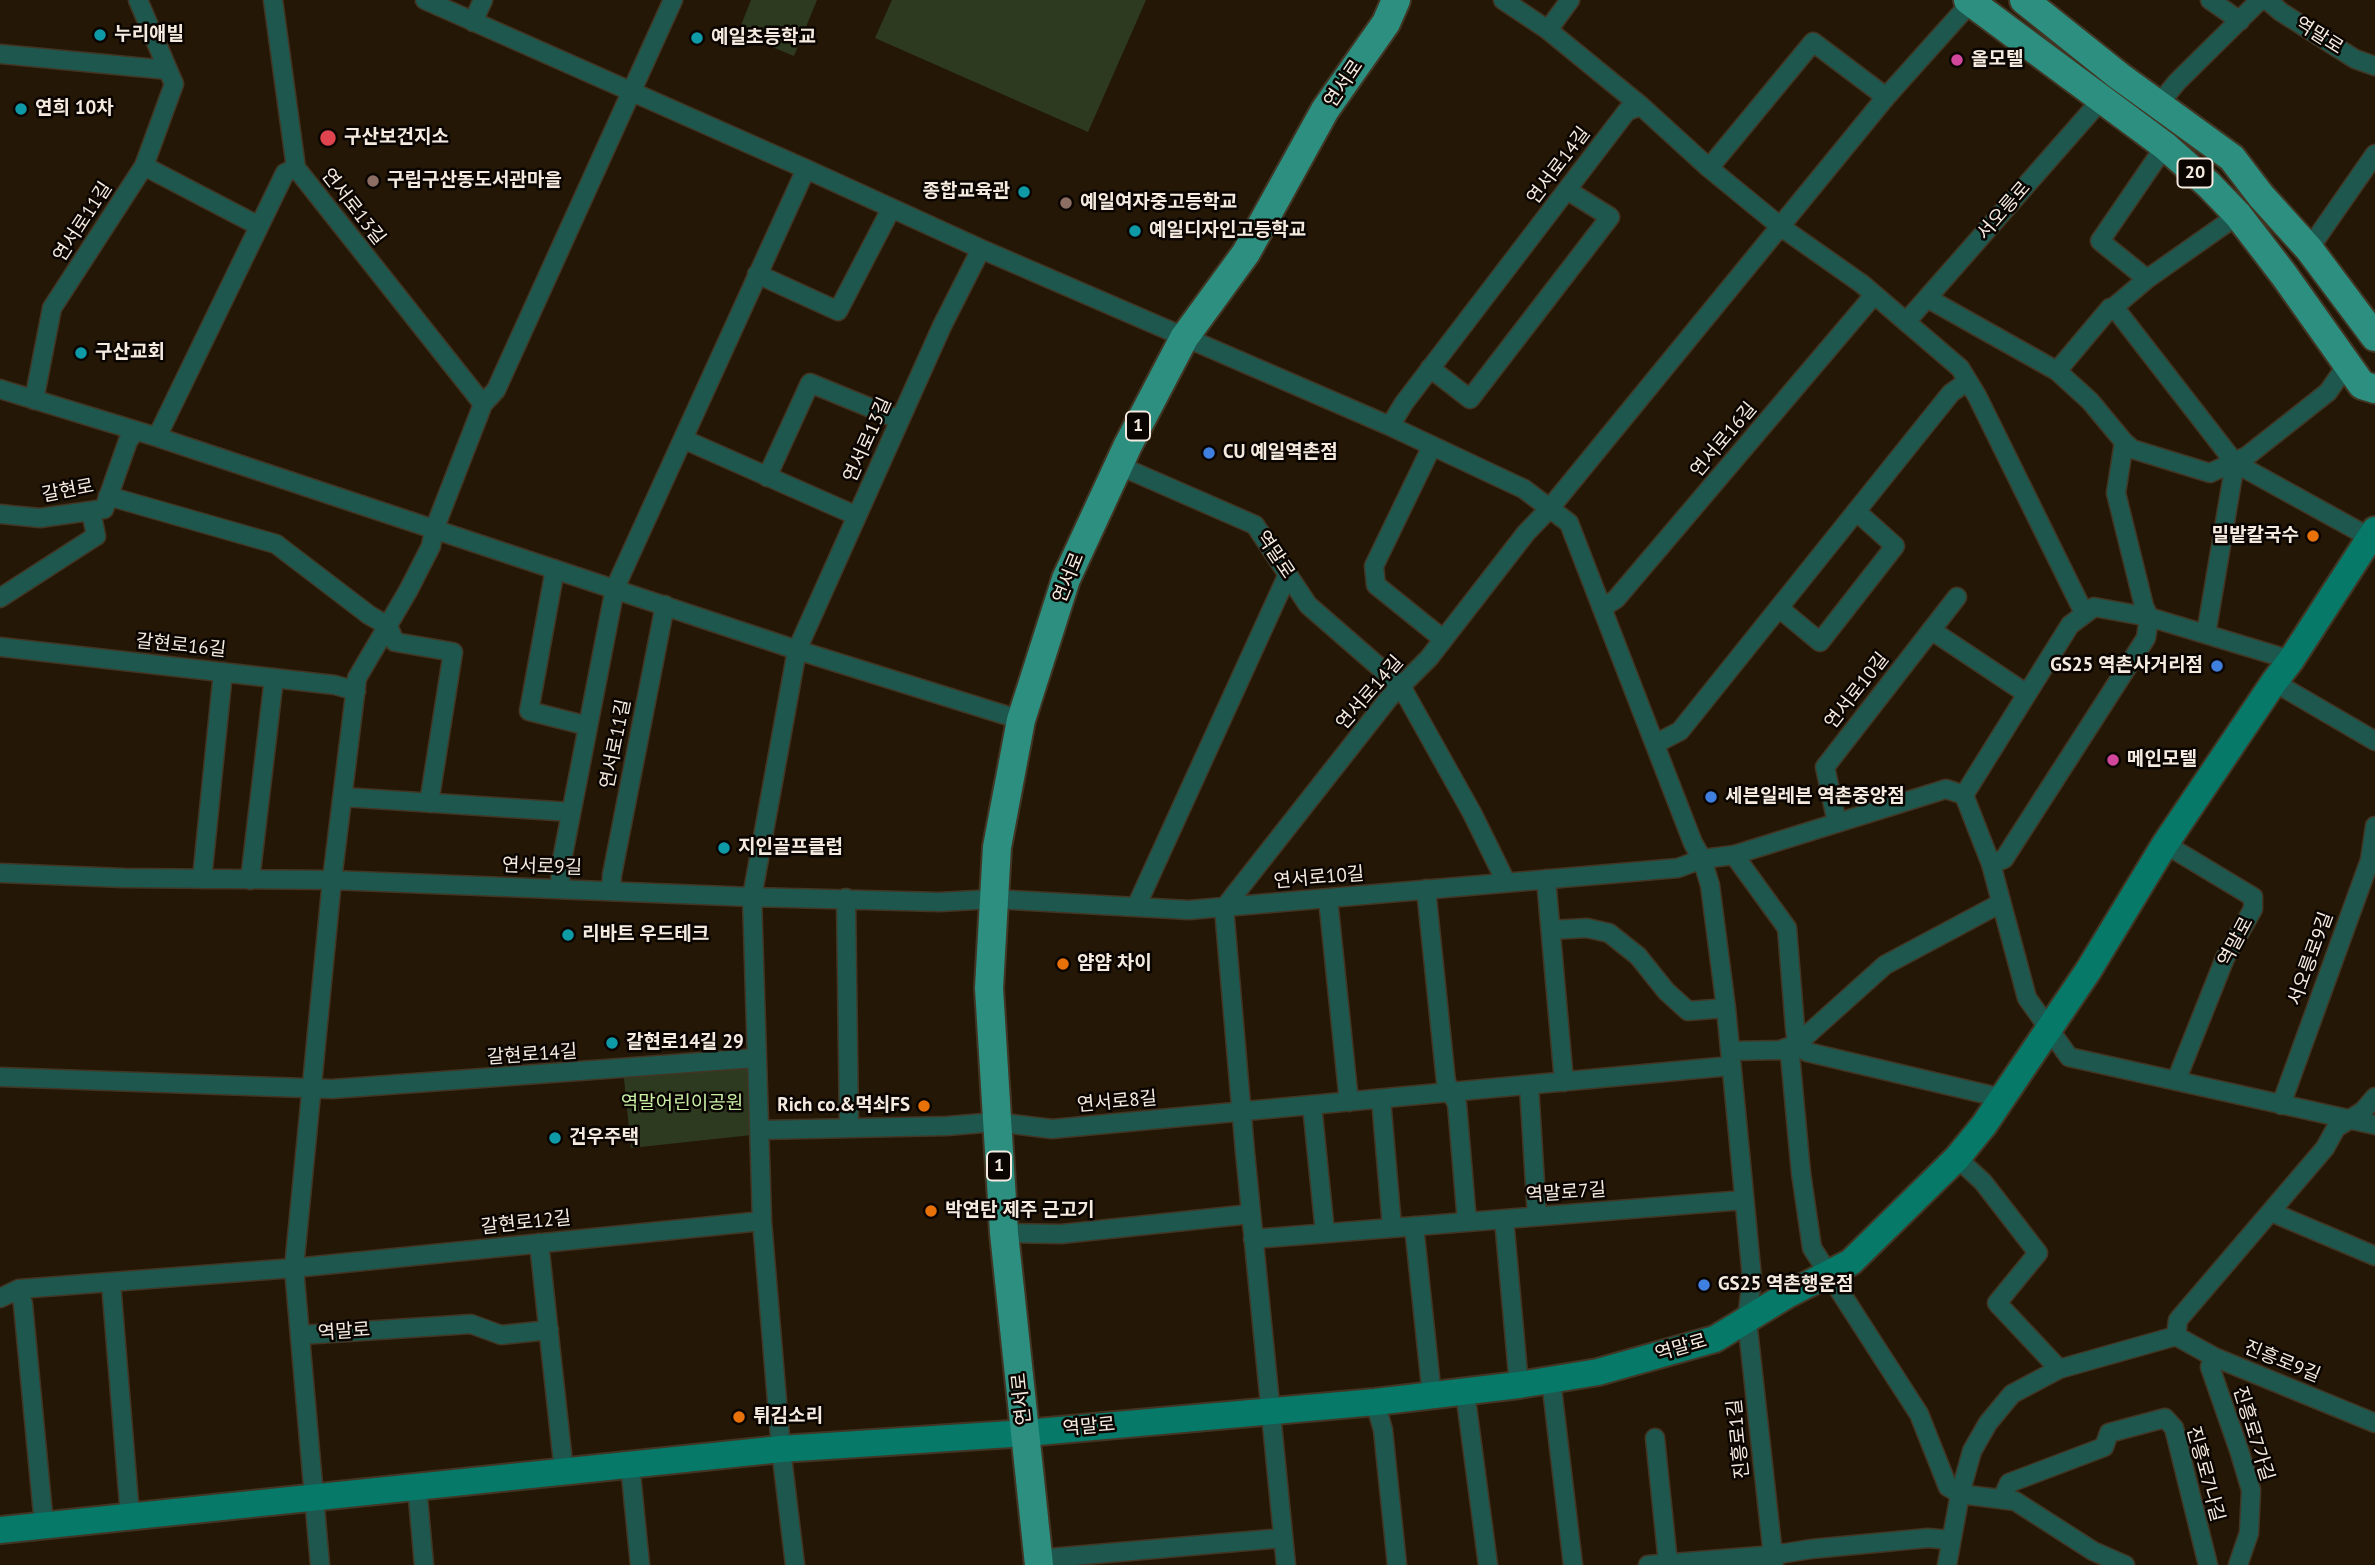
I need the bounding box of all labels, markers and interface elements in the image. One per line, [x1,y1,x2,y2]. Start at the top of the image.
street label: 역말로 [2291,12,2347,60]
place label: 누리애빌 [114,24,184,46]
marker: 누리애빌 [92,27,108,43]
place label: 예일초등학교 [711,27,816,49]
marker: 예일초등학교 [689,30,705,46]
place label: 올모텔 [1971,49,2023,71]
marker: 올모텔 [1949,52,1965,68]
street label: 연서로 [1320,56,1368,112]
place label: 연희 10차 [35,98,114,120]
marker: 연희 10차 [13,101,29,117]
street label: 연서로14길 [1523,123,1595,209]
place label: 구산보건지소 [344,127,449,149]
marker: 구산보건지소 [318,128,338,148]
road number: 20 [2178,158,2212,188]
street label: 연서로13길 [316,164,390,250]
place label: 구립구산동도서관마을 [387,170,562,192]
marker: 구립구산동도서관마을 [365,173,381,189]
street label: 서오릉로 [1972,177,2036,245]
street label: 연서로11길 [49,178,117,266]
place label: 종합교육관 [923,181,1010,203]
marker: 종합교육관 [1016,184,1032,200]
place label: 예일여자중고등학교 [1080,192,1237,214]
marker: 예일여자중고등학교 [1058,195,1074,211]
place label: 예일디자인고등학교 [1149,220,1306,242]
marker: 예일디자인고등학교 [1127,223,1143,239]
place label: 구산교회 [95,342,165,364]
marker: 구산교회 [73,345,89,361]
street label: 연서로13길 [839,394,897,486]
street label: 연서로16길 [1686,398,1762,482]
road number: 1 [1126,412,1150,440]
place label: CU 예일역촌점 [1223,442,1338,464]
marker: CU 예일역촌점 [1201,445,1217,461]
street label: 갈현로 [40,475,96,507]
place label: 밀밭칼국수 [2212,525,2299,547]
street label: 역말로 [1251,527,1299,583]
marker: 밀밭칼국수 [2305,528,2321,544]
street label: 연서로 [1049,549,1089,607]
street label: 갈현로16길 [135,630,227,662]
street label: 연서로10길 [1820,648,1894,734]
street label: 연서로14길 [1332,651,1408,735]
place label: GS25 역촌사거리점 [2050,655,2203,677]
marker: GS25 역촌사거리점 [2209,658,2225,674]
street label: 연서로11길 [596,697,636,791]
place label: 메인모텔 [2127,749,2197,771]
marker: 메인모텔 [2105,752,2121,768]
place label: 세븐일레븐 역촌중앙점 [1725,786,1905,808]
marker: 세븐일레븐 역촌중앙점 [1703,789,1719,805]
place label: 지인골프클럽 [738,837,843,859]
marker: 지인골프클럽 [716,840,732,856]
street label: 연서로9길 [501,854,583,880]
street label: 연서로10길 [1273,863,1365,893]
street label: 서오릉로9길 [2284,909,2338,1009]
street label: 역말로 [2214,913,2258,971]
place label: 리바트 우드테크 [582,924,709,946]
marker: 리바트 우드테크 [560,927,576,943]
place label: 얌얌 차이 [1077,953,1152,975]
marker: 얌얌 차이 [1055,956,1071,972]
place label: 갈현로14길 29 [626,1032,744,1054]
marker: 갈현로14길 29 [604,1035,620,1051]
street label: 갈현로14길 [486,1040,578,1070]
street label: 연서로8길 [1076,1087,1158,1117]
park label: 역말어린이공원 [621,1093,743,1115]
place label: Rich co.&먹쇠FS [777,1095,910,1117]
marker: Rich co.&먹쇠FS [916,1098,932,1114]
place label: 건우주택 [569,1127,639,1149]
marker: 건우주택 [547,1130,563,1146]
road number: 1 [987,1152,1011,1181]
street label: 역말로7길 [1525,1179,1607,1207]
place label: 박연탄 제주 근고기 [945,1200,1094,1222]
marker: 박연탄 제주 근고기 [923,1203,939,1219]
street label: 갈현로12길 [480,1207,572,1239]
place label: GS25 역촌행운점 [1718,1274,1853,1296]
marker: GS25 역촌행운점 [1696,1277,1712,1293]
street label: 역말로 [317,1319,371,1345]
street label: 역말로 [1653,1330,1709,1366]
street label: 진흥로9길 [2241,1336,2323,1388]
street label: 연서로 [1008,1372,1036,1426]
street label: 진흥로7가길 [2228,1384,2278,1484]
street label: 진흥로1길 [1723,1398,1755,1480]
place label: 튀김소리 [753,1406,823,1428]
marker: 튀김소리 [731,1409,747,1425]
street label: 역말로 [1062,1413,1116,1441]
street label: 진흥로7나길 [2181,1424,2229,1524]

